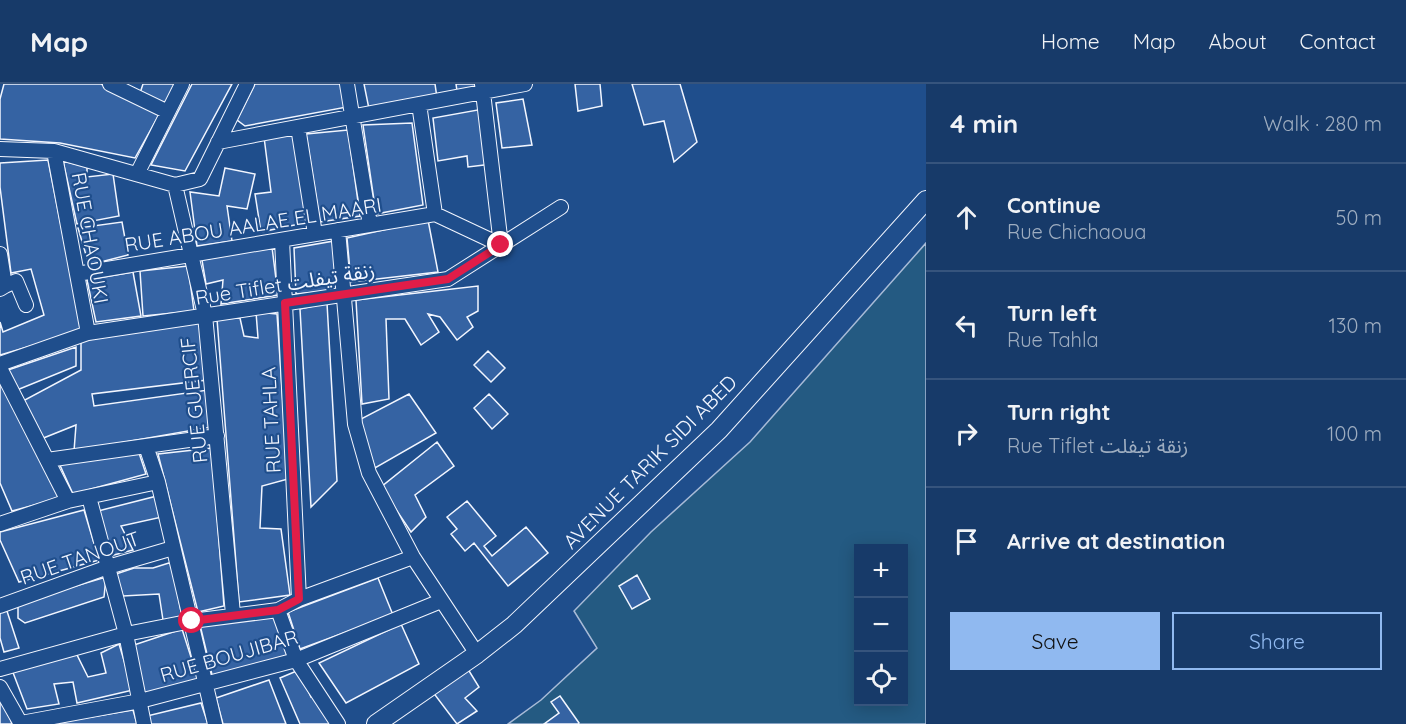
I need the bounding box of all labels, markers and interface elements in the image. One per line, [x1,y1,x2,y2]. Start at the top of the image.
text: Map [30,24,88,59]
text: Home [1041,28,1100,54]
text: Map [1133,28,1176,54]
text: About [1209,28,1267,54]
text: Contact [1300,28,1376,54]
text: 4 min [950,107,1018,140]
text: Walk · 280 m [1263,111,1382,136]
street label: RUE CHAOUKI [67,170,114,305]
text: Continue [1007,191,1101,219]
street label: RUE ABOU AALAE EL MAARI [123,192,383,257]
icon: ahead [950,201,983,234]
text: 50 m [1336,205,1382,230]
text: Rue Chichaoua [1007,219,1146,244]
route end [487,231,513,257]
street label: Rue Tiflet زنقة تيفلت [193,257,376,310]
text: Turn left [1007,299,1097,327]
icon: left [950,309,983,342]
text: 130 m [1329,313,1382,338]
text: Rue Tahla [1007,327,1099,352]
street label: RUE GUERCIF [174,336,213,464]
street label: RUE TAHLA [255,366,286,474]
street label: AVENUE TARIK SIDI ABED [558,370,742,554]
text: Turn right [1007,398,1111,426]
icon: right [950,417,983,450]
text: 100 m [1327,421,1382,446]
text: Rue Tiflet زنقة تيفلت [1007,433,1188,458]
street label: RUE TANOUT [17,525,143,590]
icon: arrive [950,525,983,558]
text: Arrive at destination [1007,527,1225,555]
map controls [854,544,908,706]
button: + [854,544,908,598]
button: − [854,598,908,652]
route start [178,607,204,633]
button: Save [950,612,1160,670]
button: Share [1172,612,1382,670]
street label: RUE BOUJIBAR [157,624,301,687]
button: locate [854,652,908,706]

